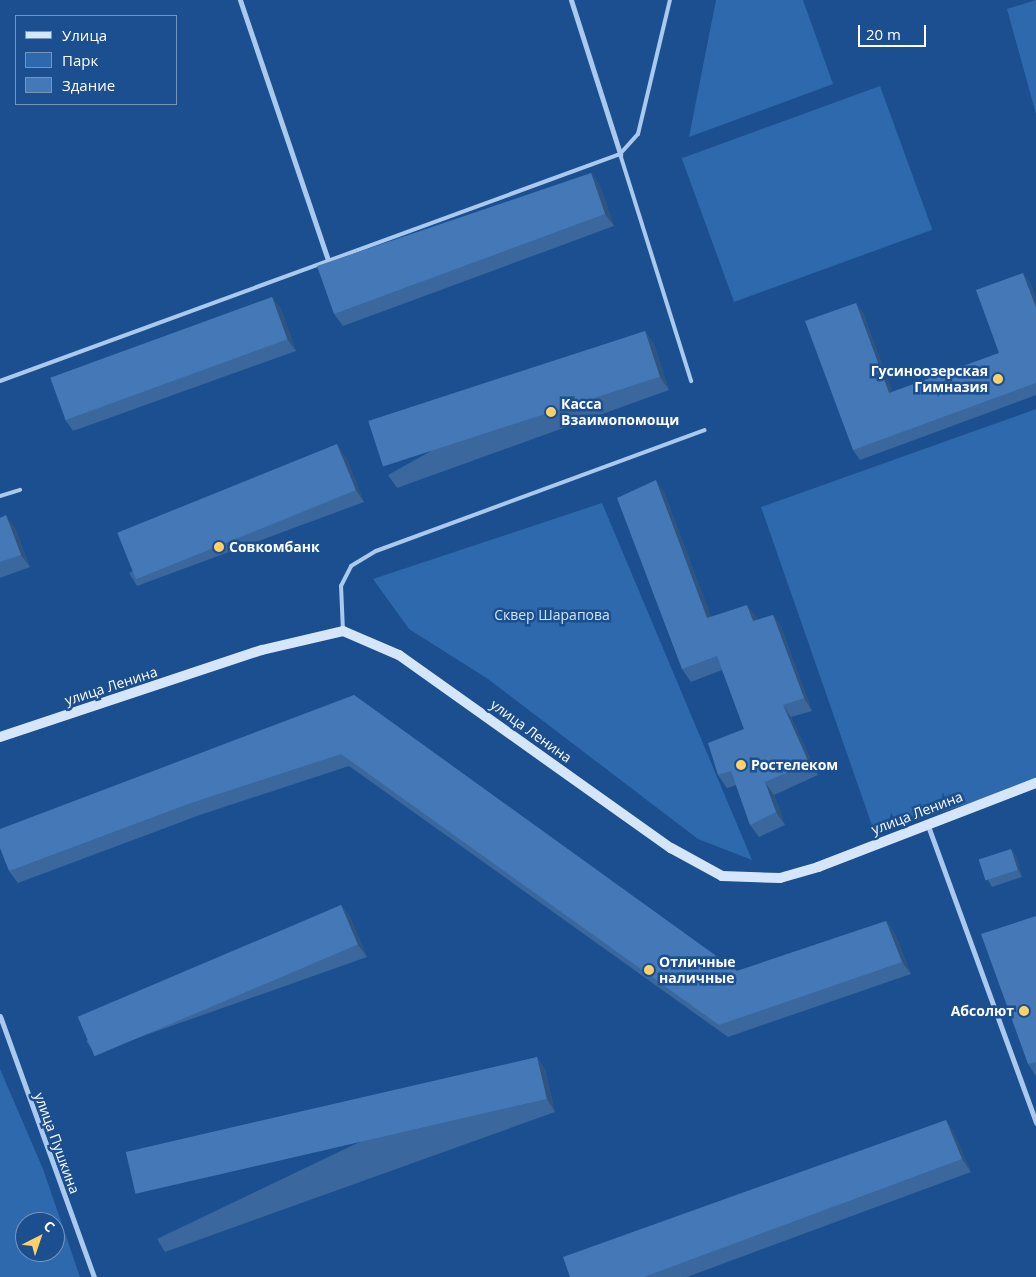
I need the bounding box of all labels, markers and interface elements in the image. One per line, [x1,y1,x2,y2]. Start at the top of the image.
legend [15,15,178,105]
scale bar [861,15,928,47]
text: 20 m [866,24,901,44]
text: Улица [62,25,107,45]
text: Парк [62,50,98,70]
text: Здание [62,75,115,95]
place label: Гусиноозерская Гимназия [871,363,988,396]
marker: Гусиноозерская Гимназия [992,373,1004,385]
place label: Касса Взаимопомощи [561,396,679,428]
marker: Касса Взаимопомощи [545,406,557,418]
place label: Совкомбанк [229,539,320,555]
marker: Совкомбанк [213,541,225,553]
park label: Сквер Шарапова [494,607,610,623]
street label: улица Ленина [63,663,159,709]
street label: улица Ленина [487,696,575,766]
place label: Ростелеком [751,757,838,773]
marker: Ростелеком [735,759,747,771]
street label: улица Ленина [869,788,965,838]
place label: Отличные наличные [659,954,736,986]
marker: Отличные наличные [643,964,655,976]
place label: Абсолют [951,1003,1014,1019]
marker: Абсолют [1018,1005,1030,1017]
street label: улица Пушкина [31,1090,83,1196]
north arrow [15,1212,65,1262]
text: С [40,1216,59,1236]

